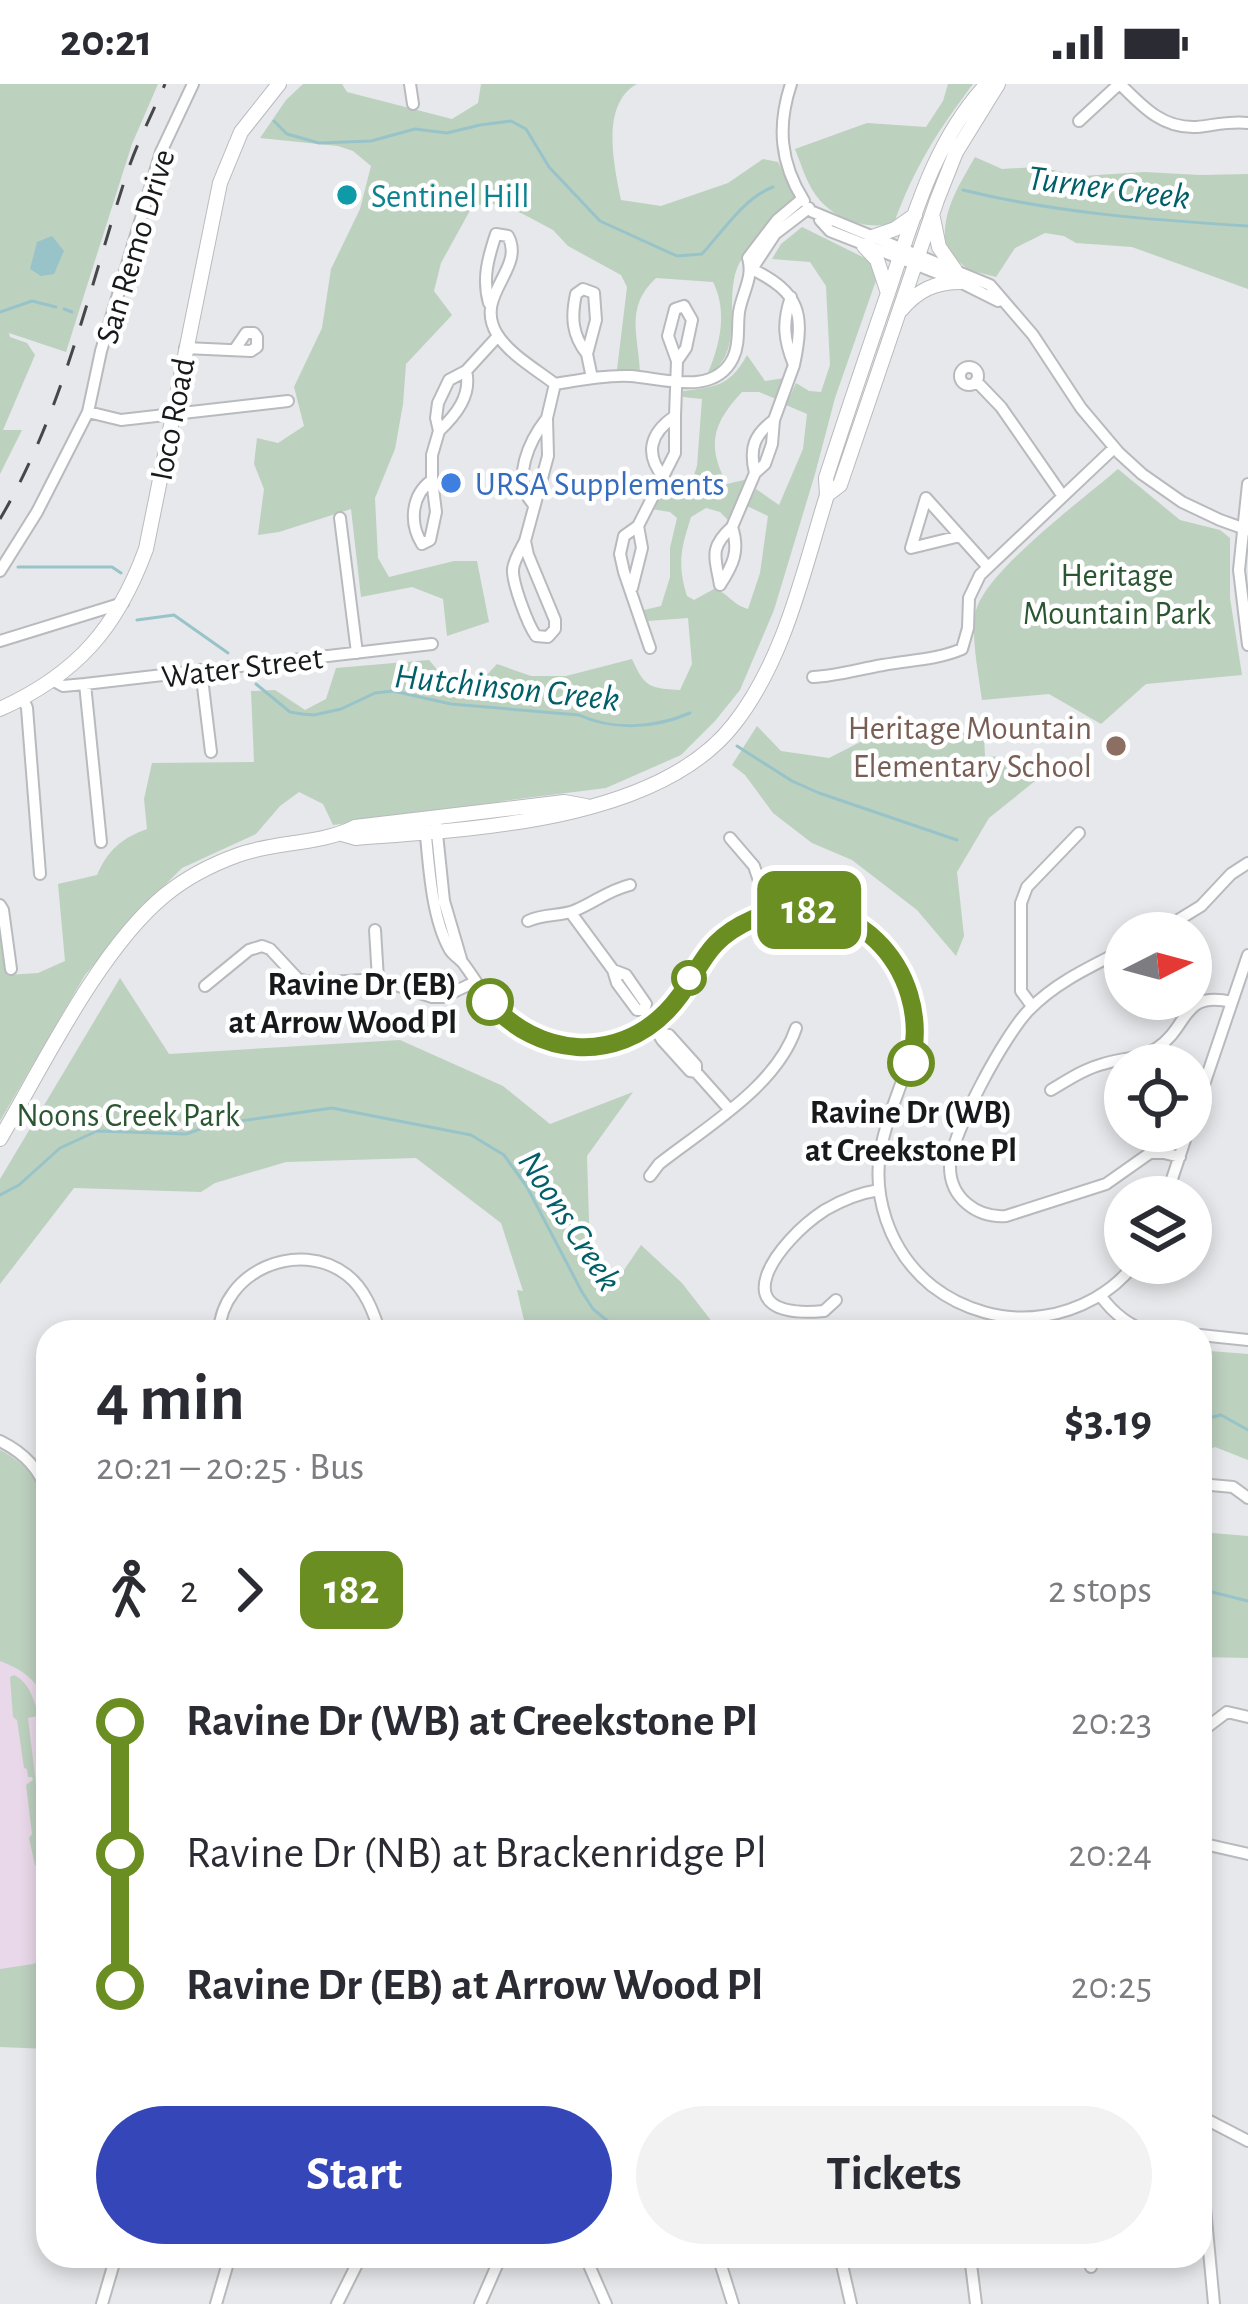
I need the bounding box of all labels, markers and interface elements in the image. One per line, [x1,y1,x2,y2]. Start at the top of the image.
text: 20:21 [60,19,152,64]
street label: San Remo Drive [91,146,182,348]
water label: Turner Creek [1026,160,1192,216]
place label: Sentinel Hill [371,181,529,214]
marker: Sentinel Hill [334,182,360,208]
street label: Ioco Road [145,355,202,484]
place label: URSA Supplements [475,469,725,502]
marker: URSA Supplements [438,470,464,496]
park label: Heritage Mountain Park [1023,560,1211,631]
street label: Water Street [160,642,325,695]
water label: Hutchinson Creek [392,658,621,718]
place label: Heritage Mountain Elementary School [848,713,1092,784]
marker: Heritage Mountain Elementary School [1103,733,1129,759]
line badge: 182 [740,871,878,949]
text: 182 [781,889,837,931]
north arrow [1104,912,1212,1020]
map controls [1104,912,1212,1284]
unlabelled marker [673,962,705,994]
place label: Ravine Dr (EB) at Arrow Wood Pl [228,969,457,1040]
marker: Ravine Dr (EB) at Arrow Wood Pl [468,980,512,1024]
marker: Ravine Dr (WB) at Creekstone Pl [889,1041,933,1085]
button: locate [1104,1044,1212,1152]
place label: Ravine Dr (WB) at Creekstone Pl [805,1097,1017,1168]
park label: Noons Creek Park [16,1100,240,1133]
water label: Noons Creek [511,1145,628,1297]
button: layers [1104,1176,1212,1284]
text: 4 min [96,1366,245,1432]
text: $3.19 [1064,1399,1152,1444]
text: 20:21 – 20:25 · Bus [96,1448,364,1487]
icon: walk [96,1557,162,1623]
icon: forward [216,1557,282,1623]
text: 182 [324,1569,379,1611]
text: 2 [180,1571,198,1610]
text: 2 stops [1048,1571,1152,1610]
text: Ravine Dr (WB) at Creekstone Pl [186,1699,758,1744]
text: 20:23 [1071,1703,1152,1742]
text: Ravine Dr (NB) at Brackenridge Pl [186,1831,767,1876]
text: 20:24 [1068,1835,1152,1874]
text: Ravine Dr (EB) at Arrow Wood Pl [186,1963,763,2008]
text: 20:25 [1071,1967,1152,2006]
button: Start [96,2106,612,2244]
button: Tickets [636,2106,1152,2244]

